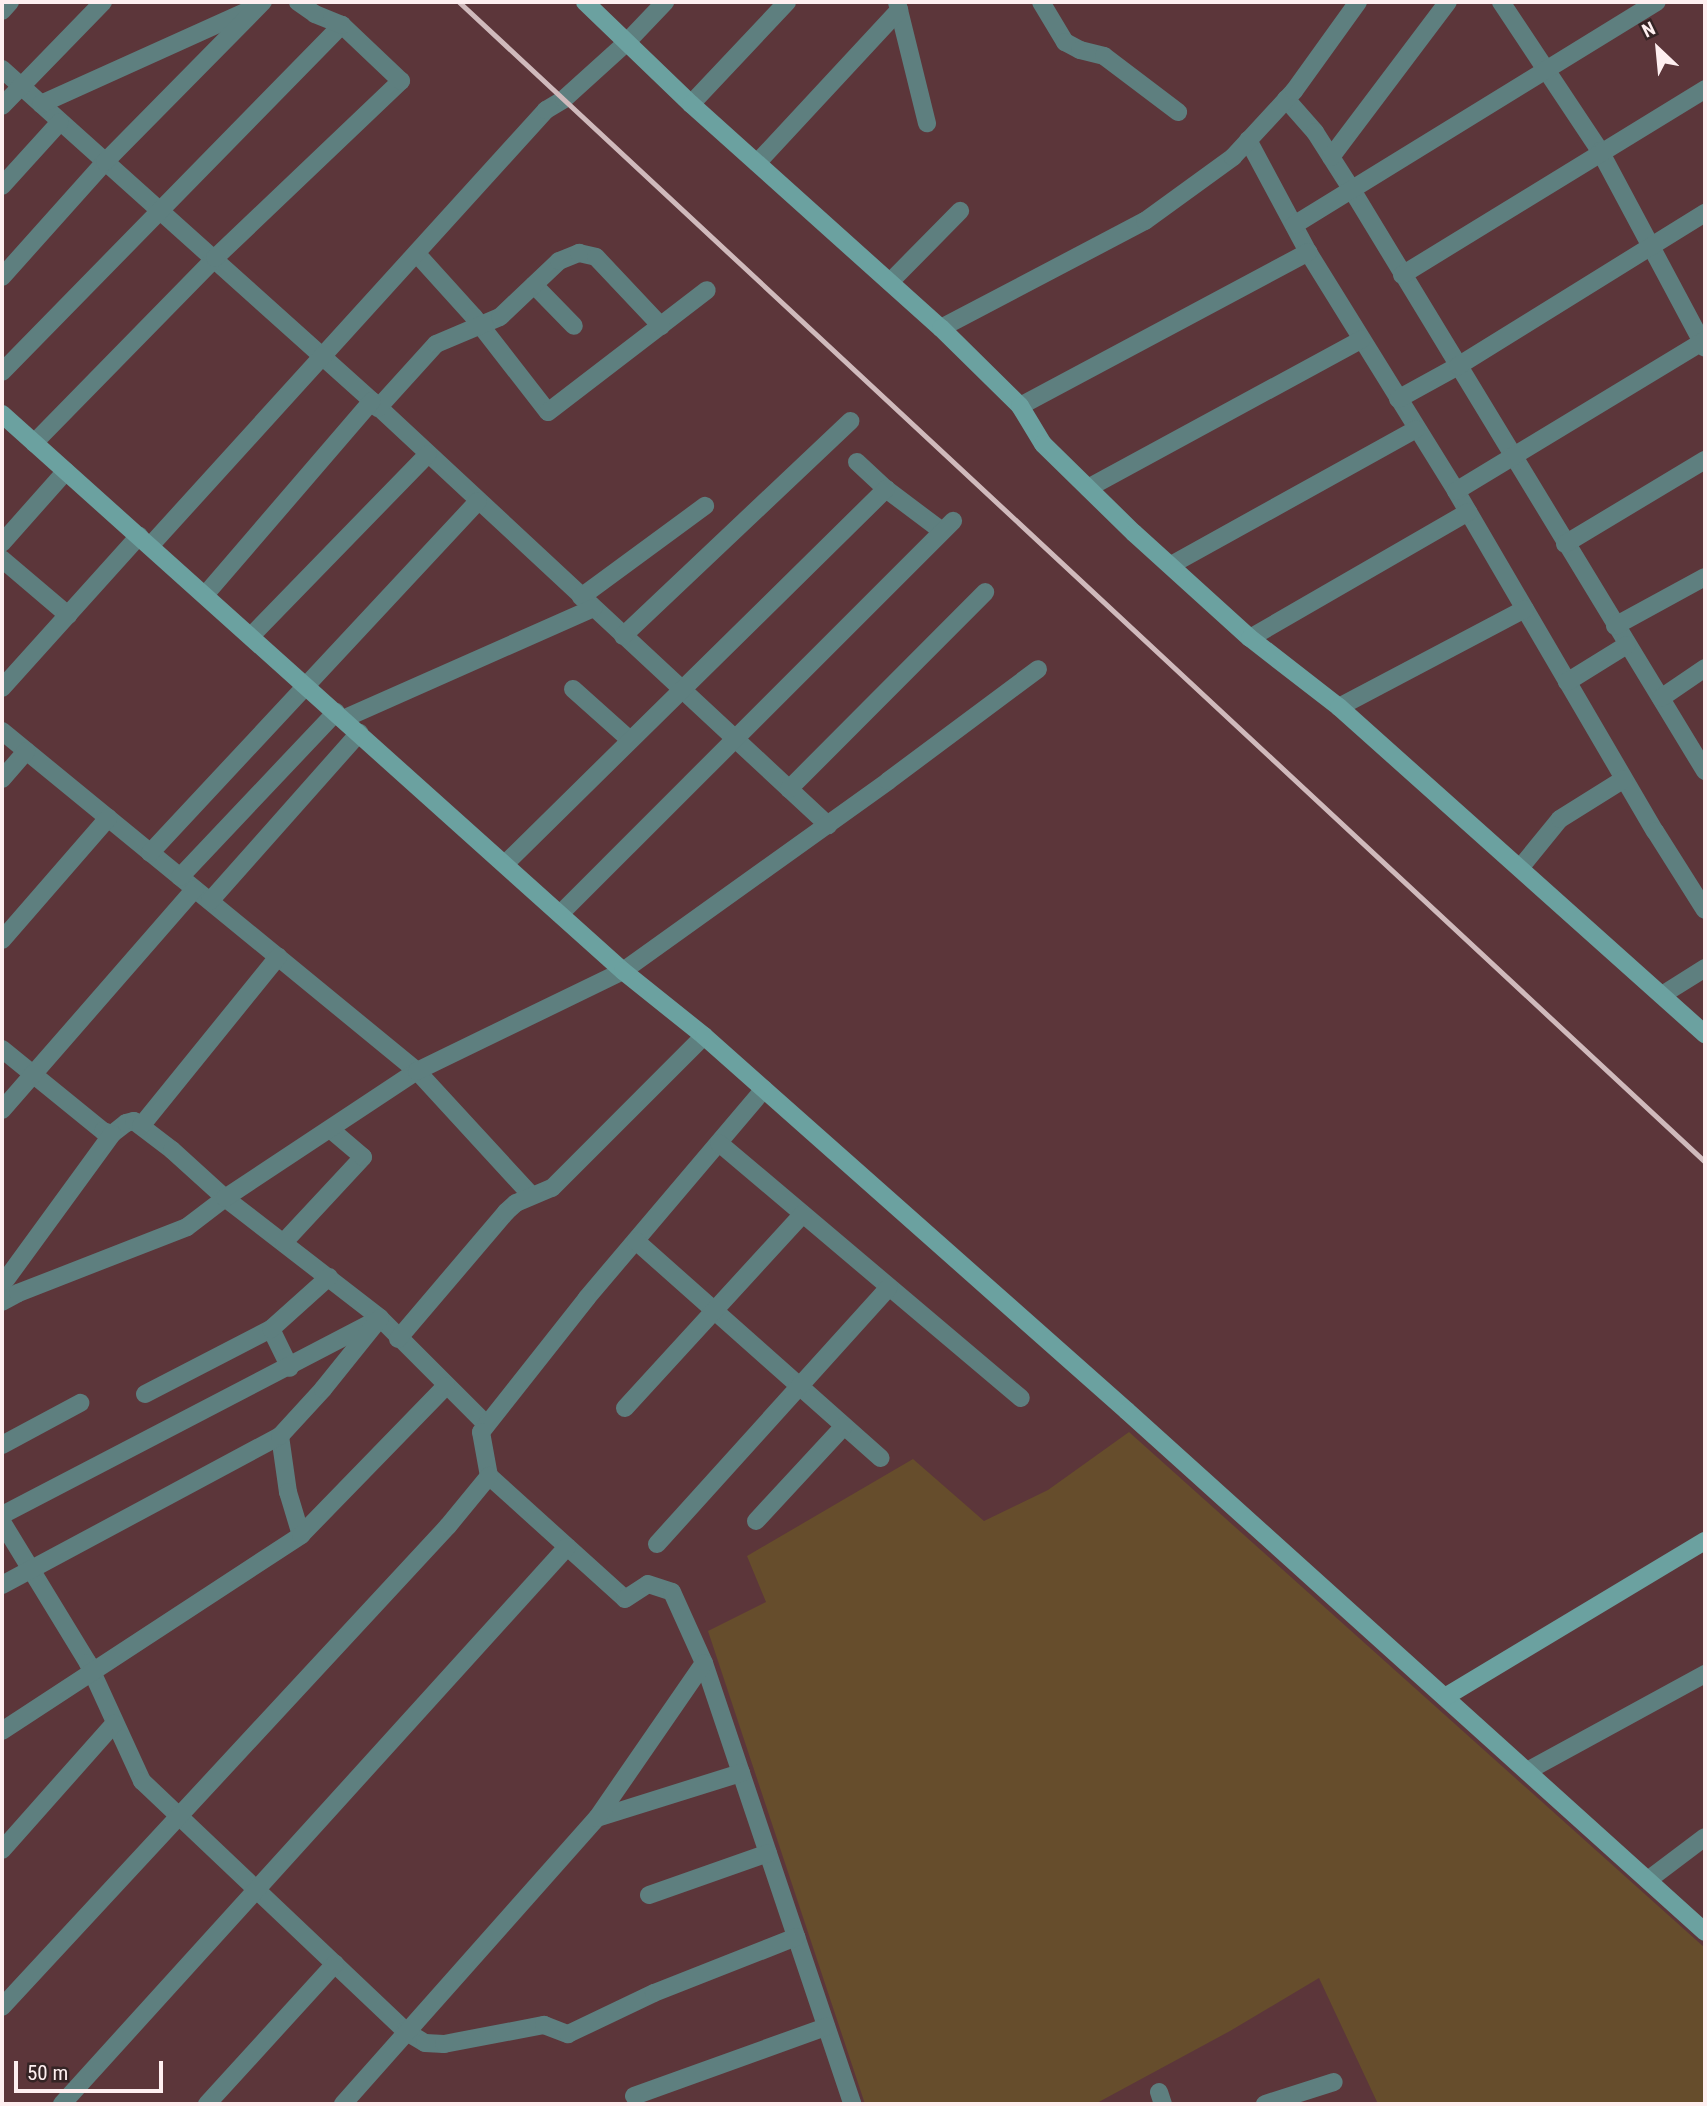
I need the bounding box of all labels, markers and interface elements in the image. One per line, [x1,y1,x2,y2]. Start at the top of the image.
north arrow [1623,14,1693,84]
text: N [1638,17,1659,43]
scale bar [18,2046,166,2090]
text: 50 m [27,2061,68,2085]

